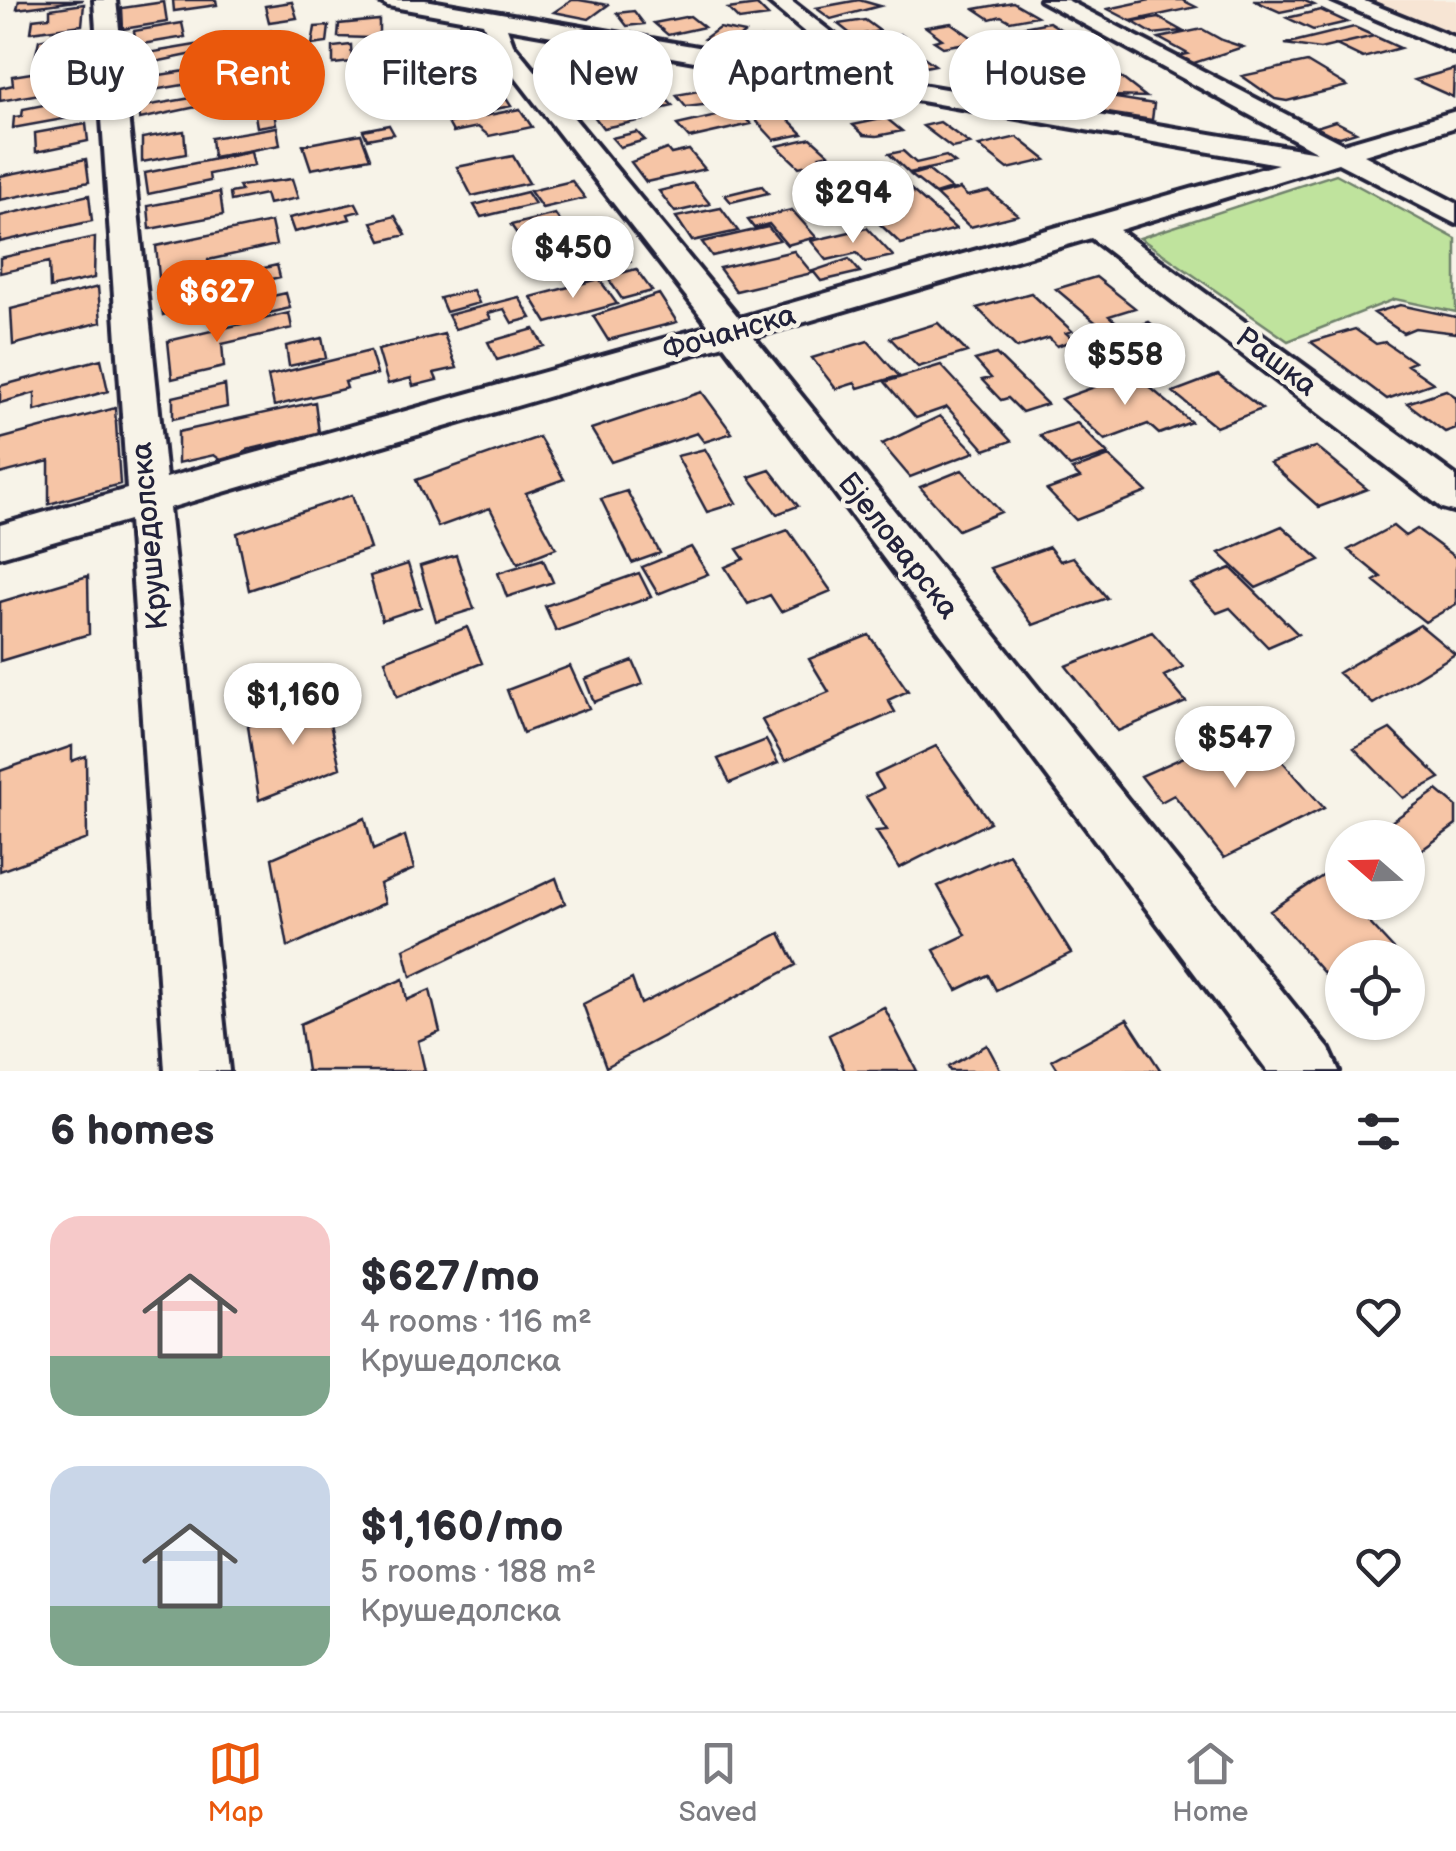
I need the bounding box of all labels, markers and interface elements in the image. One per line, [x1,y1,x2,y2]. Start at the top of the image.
chip: Buy [30,30,159,120]
chip: Rent [179,30,325,120]
chip: Filters [345,30,513,120]
chip: New [533,30,673,120]
chip: Apartment [693,30,929,120]
chip: House [949,30,1121,120]
pin: $294 [794,161,912,246]
text: $294 [814,174,892,213]
pin: $450 [514,216,632,301]
text: $450 [534,229,612,268]
pin: $627 [158,260,276,345]
text: $627 [179,273,255,312]
street label: Фочанска [658,297,800,369]
street label: Рашка [1228,320,1324,405]
pin: $558 [1066,323,1184,408]
text: $558 [1086,336,1164,375]
street label: Крушедолска [124,440,176,631]
street label: Бјеловарска [830,466,966,626]
pin: $1,160 [212,663,374,748]
text: $1,160 [246,676,340,715]
pin: $547 [1176,706,1294,791]
text: $547 [1197,719,1273,758]
north arrow [1325,820,1425,920]
map controls [1325,820,1425,1040]
button: locate [1325,940,1425,1040]
icon: filters [1351,1104,1406,1159]
text: 6 homes [50,1106,214,1157]
text: $627/mo [360,1252,540,1303]
icon: home [130,1256,250,1376]
icon: heart [1351,1289,1406,1344]
text: 4 rooms · 116 m² [360,1303,592,1342]
text: Крушедолска [360,1342,561,1381]
text: $1,160/mo [360,1502,563,1553]
icon: home [130,1506,250,1626]
icon: heart [1351,1539,1406,1594]
text: 5 rooms · 188 m² [360,1553,596,1592]
text: Крушедолска [360,1592,561,1631]
tab: Map [208,1736,264,1829]
tab: Saved [679,1736,757,1829]
tab: Home [1172,1736,1248,1829]

